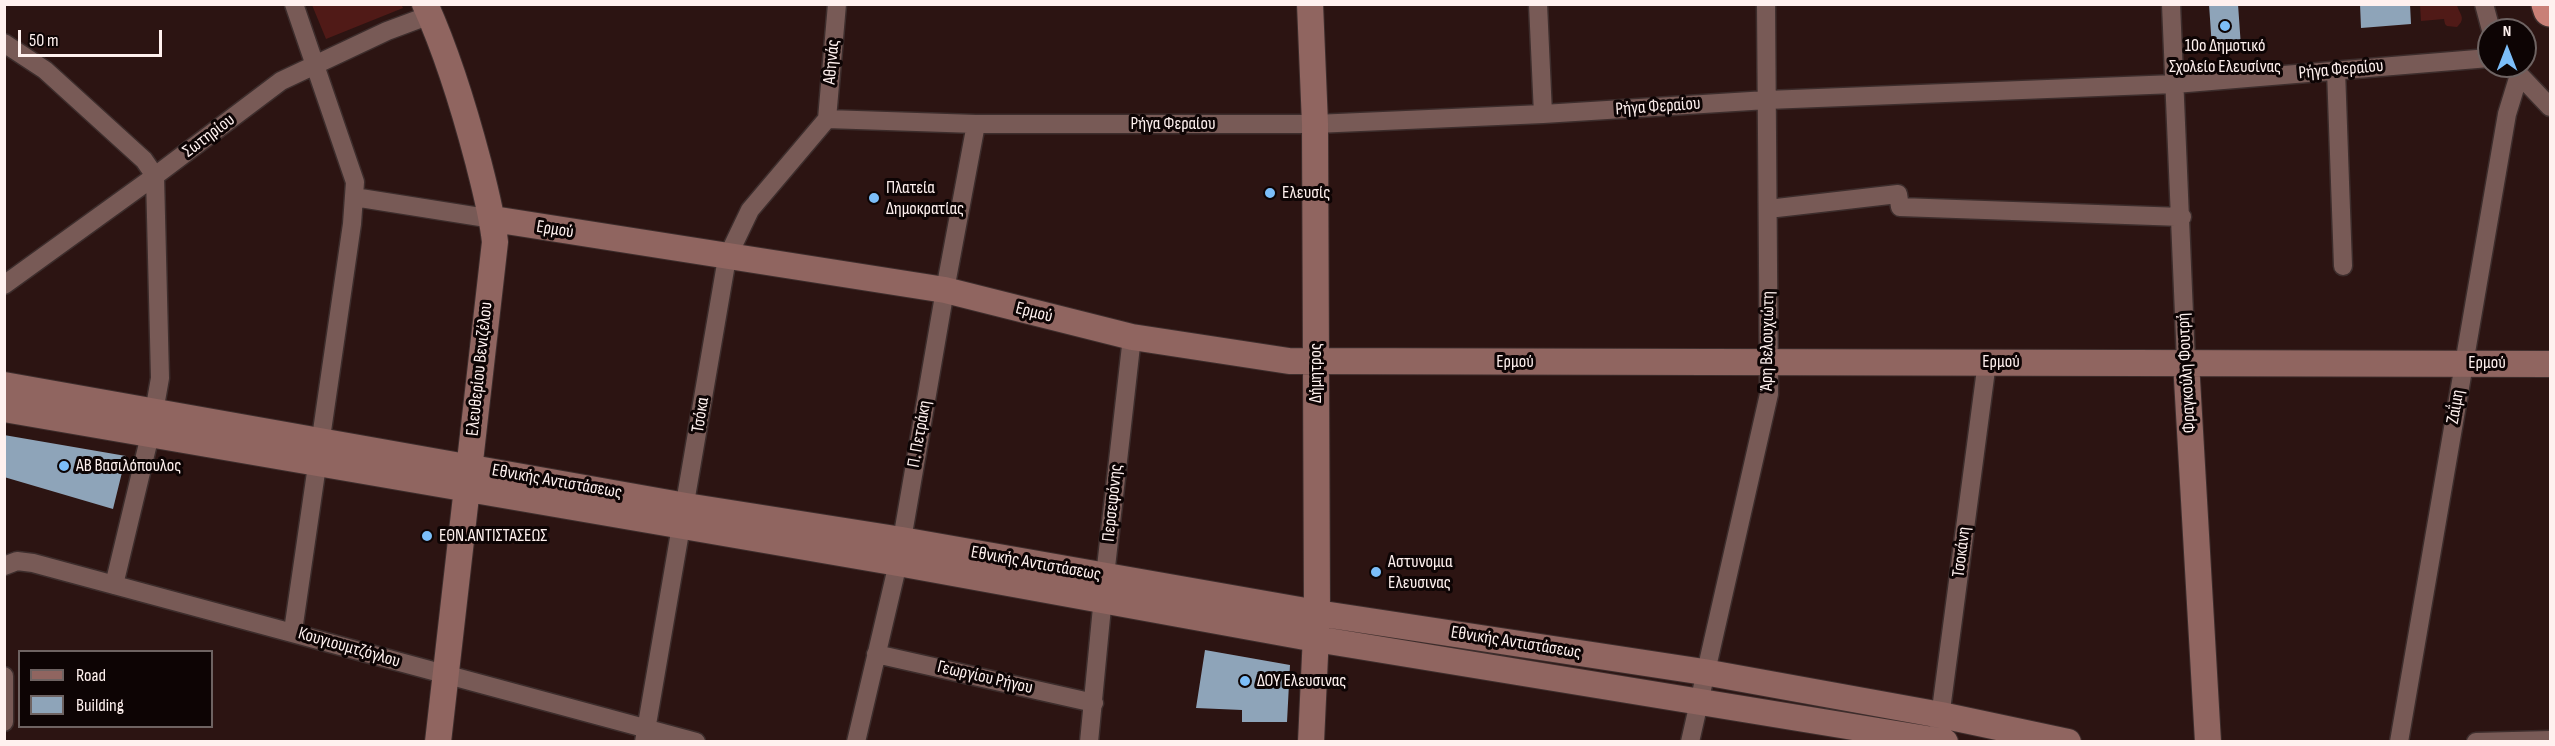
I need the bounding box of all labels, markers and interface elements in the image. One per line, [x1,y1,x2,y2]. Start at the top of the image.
scale bar [21,18,165,56]
north arrow [2477,18,2537,78]
marker: 10ο Δημοτικό Σχολείο Ελευσίνας [2218,19,2232,33]
text: N [2503,22,2511,41]
text: 50 m [29,30,59,51]
place label: 10ο Δημοτικό Σχολείο Ελευσίνας [2169,35,2281,78]
street label: Αθηνάς [819,39,845,85]
street label: Ρήγα Φεραίου [2298,56,2384,84]
street label: Ρήγα Φεραίου [1615,93,1701,121]
street label: Σωτηρίου [179,109,239,163]
street label: Ρήγα Φεραίου [1130,113,1216,135]
place label: Πλατεία Δημοκρατίας [886,177,964,219]
place label: Ελευσίς [1282,182,1330,204]
marker: Ελευσίς [1263,186,1277,200]
marker: Πλατεία Δημοκρατίας [867,191,881,205]
street label: Ερμού [535,216,575,244]
street label: Άρη Βελουχιώτη [1756,291,1780,391]
street label: Ερμού [1013,298,1055,328]
street label: Ελευθερίου Βενιζέλου [462,301,498,437]
street label: Φραγκούλη Φουτρή [2173,312,2201,434]
street label: Δήμητρος [1305,343,1327,403]
street label: Ερμού [1496,351,1534,373]
street label: Ερμού [1982,351,2020,373]
street label: Ερμού [2468,352,2506,374]
street label: Ζαΐμη [2442,388,2470,426]
street label: Τσόκα [688,396,714,434]
street label: Π. Πετράκη [903,399,937,469]
place label: ΑΒ Βασιλόπουλος [76,455,181,477]
marker: ΑΒ Βασιλόπουλος [57,459,71,473]
street label: Εθνικής Αντιστάσεως [490,460,624,504]
street label: Περσεφόνης [1098,463,1128,543]
place label: ΕΘΝ.ΑΝΤΙΣΤΑΣΕΩΣ [439,525,547,547]
street label: Τσοκάνη [1948,526,1976,578]
marker: ΕΘΝ.ΑΝΤΙΣΤΑΣΕΩΣ [420,529,434,543]
street label: Εθνικής Αντιστάσεως [969,542,1103,586]
place label: Αστυνομια Ελευσινας [1388,551,1452,594]
marker: Αστυνομια Ελευσινας [1369,565,1383,579]
street label: Εθνικής Αντιστάσεως [1449,622,1583,664]
street label: Κουγιουμτζόγλου [295,623,403,673]
legend [18,650,213,728]
street label: Γεωργίου Ρήγου [935,657,1035,699]
text: Road [76,665,106,686]
place label: ΔΟΥ Ελευσινας [1257,670,1346,692]
marker: ΔΟΥ Ελευσινας [1238,674,1252,688]
text: Building [76,695,124,716]

